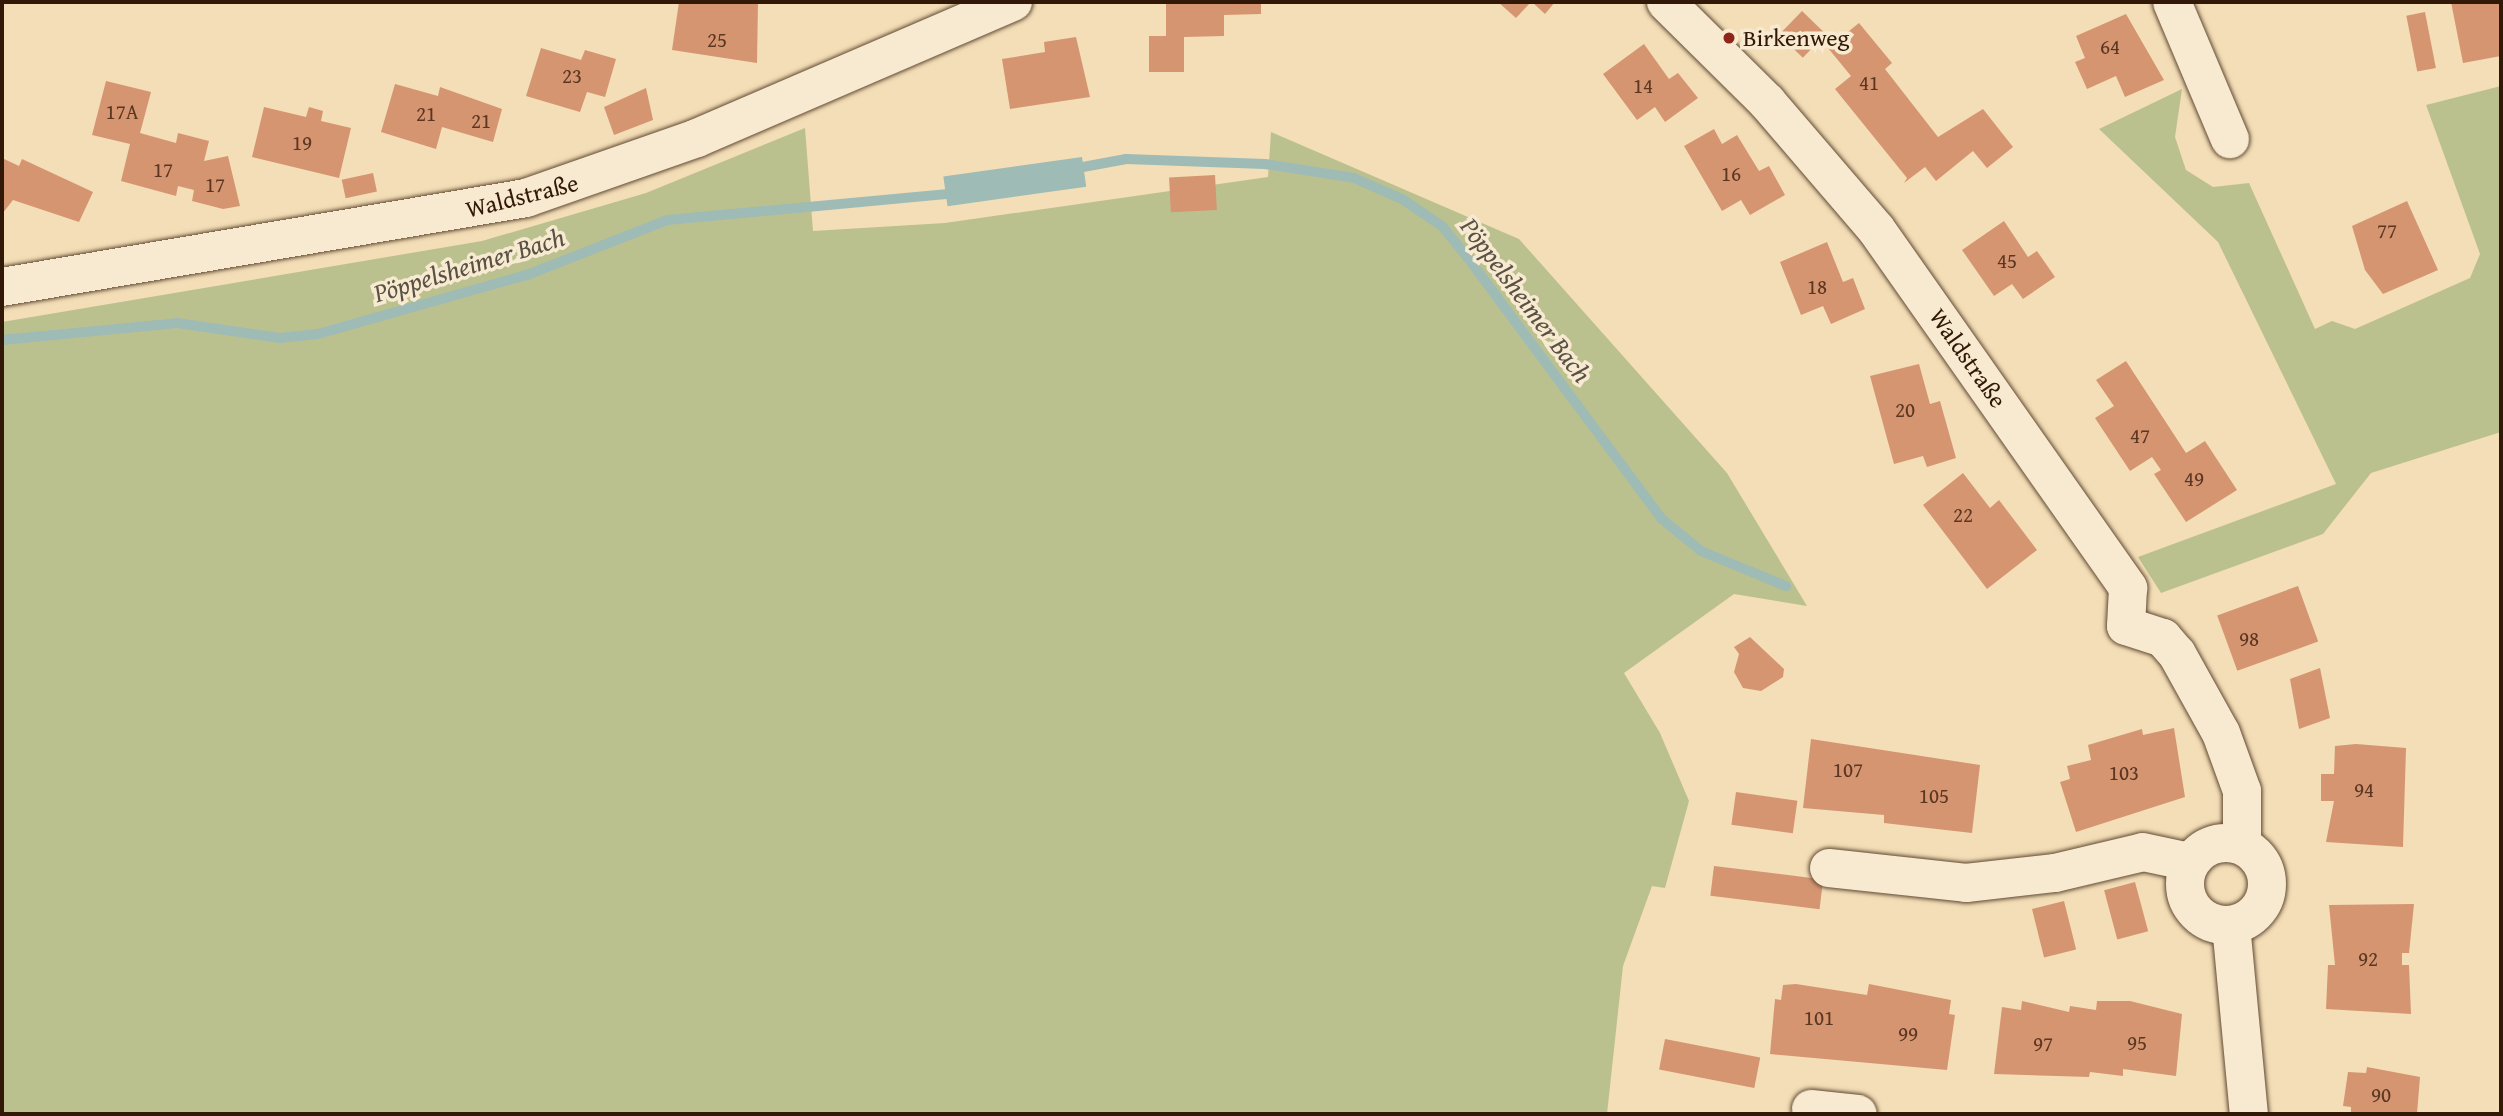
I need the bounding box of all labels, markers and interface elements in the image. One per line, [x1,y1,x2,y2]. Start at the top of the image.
place label: Birkenweg [1743,24,1849,52]
house number: 25 [707,27,727,53]
marker: Birkenweg [1721,30,1737,46]
house number: 64 [2100,34,2120,60]
house number: 23 [562,63,582,89]
house number: 41 [1859,70,1879,96]
house number: 14 [1633,73,1653,99]
house number: 17A [106,99,138,125]
house number: 21 [416,101,436,127]
house number: 21 [471,108,491,134]
house number: 19 [292,130,312,156]
house number: 17 [153,157,173,183]
house number: 16 [1721,161,1741,187]
street label: Waldstraße [463,168,581,224]
house number: 17 [205,172,225,198]
water label: Pöppelsheimer Bach [1454,211,1598,389]
house number: 77 [2377,218,2397,244]
water label: Pöppelsheimer Bach [370,221,568,309]
house number: 45 [1997,248,2017,274]
house number: 18 [1807,274,1827,300]
street label: Waldstraße [1923,303,2013,413]
house number: 20 [1895,397,1915,423]
house number: 47 [2130,423,2150,449]
house number: 49 [2184,466,2204,492]
house number: 22 [1953,502,1973,528]
house number: 98 [2239,626,2259,652]
house number: 107 [1833,757,1863,783]
house number: 103 [2109,760,2139,786]
house number: 94 [2354,777,2374,803]
house number: 105 [1919,783,1949,809]
house number: 92 [2358,946,2378,972]
house number: 101 [1804,1005,1834,1031]
house number: 99 [1898,1021,1918,1047]
house number: 95 [2127,1030,2147,1056]
house number: 97 [2033,1031,2053,1057]
house number: 90 [2371,1082,2391,1108]

